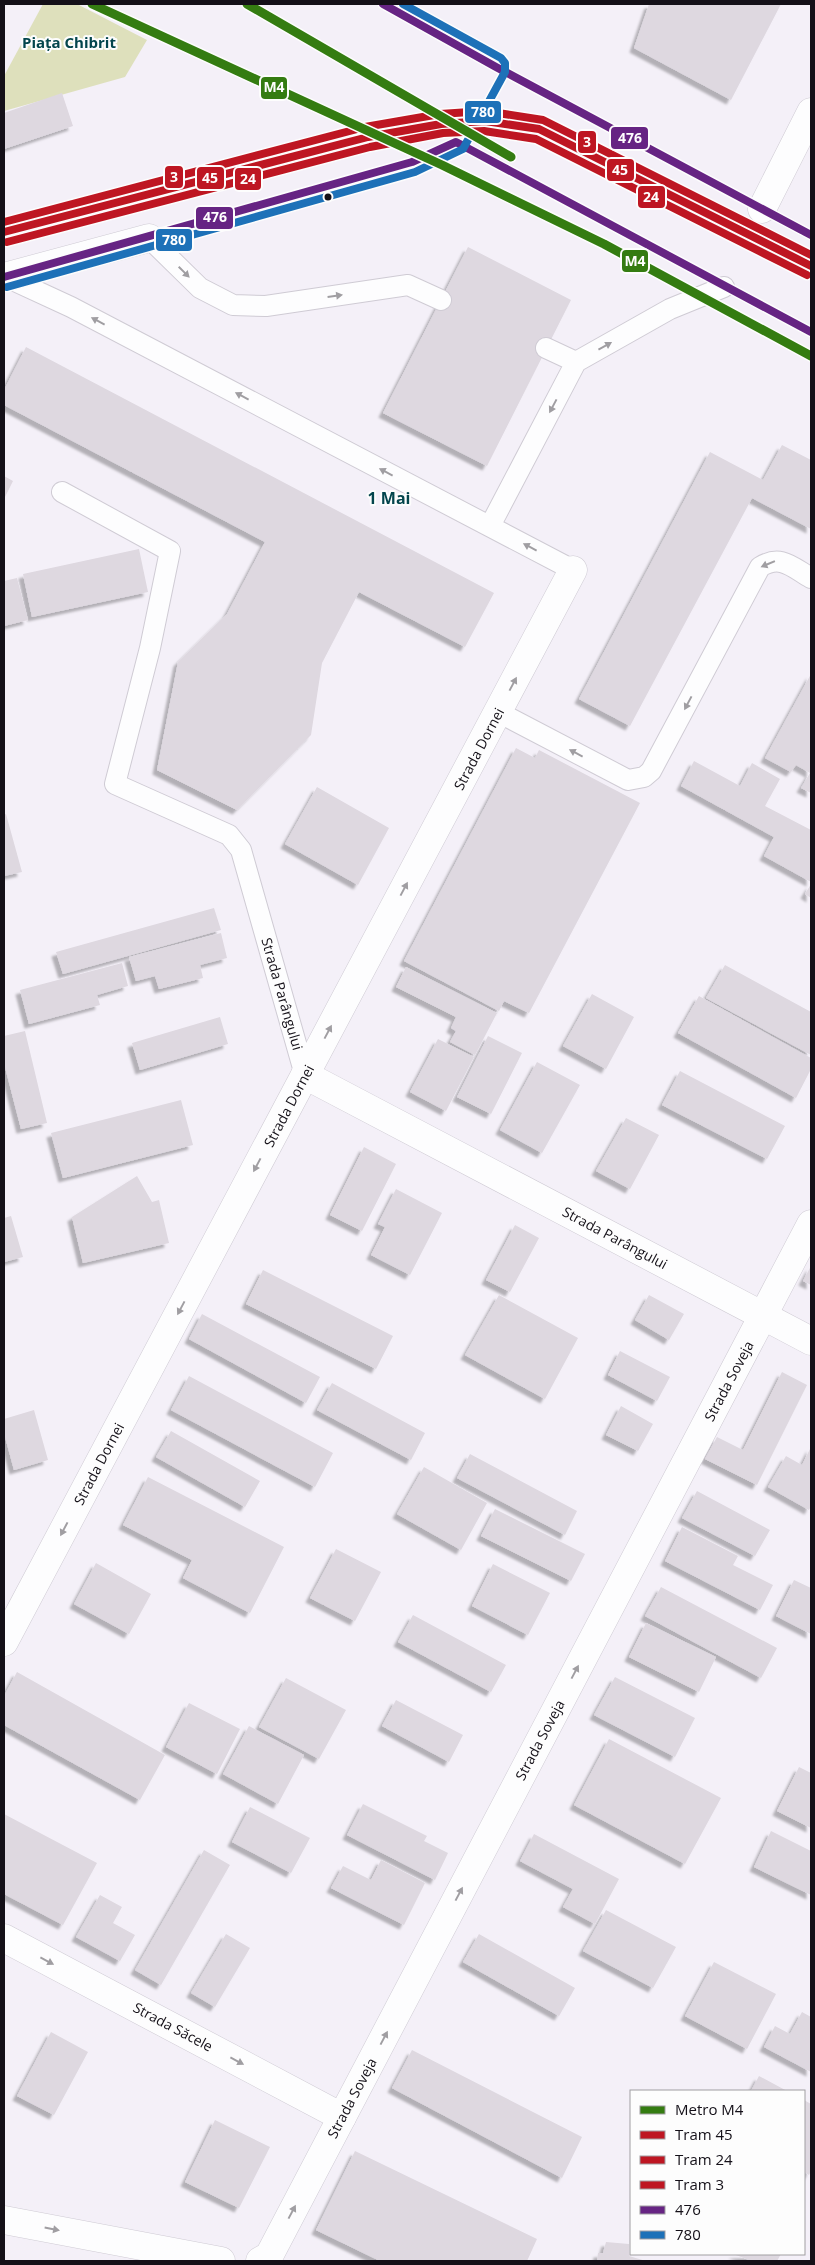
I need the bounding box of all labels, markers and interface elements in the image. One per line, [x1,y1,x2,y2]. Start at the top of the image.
district label: Piața Chibrit [22,32,116,52]
line badge: M4 [260,76,288,100]
text: M4 [263,77,285,96]
line badge: 780 [464,100,502,124]
text: 780 [471,102,495,121]
line badge: 476 [610,126,649,150]
text: 476 [618,128,642,147]
line badge: 3 [577,130,597,154]
text: 3 [583,132,591,151]
line badge: 45 [606,158,635,182]
text: 45 [612,160,628,179]
line badge: 3 [164,165,184,189]
line badge: 45 [196,166,225,190]
text: 3 [170,167,178,186]
line badge: 24 [234,167,262,191]
text: 45 [202,168,218,187]
text: 24 [240,169,256,188]
line badge: 24 [637,185,666,209]
text: 24 [643,187,659,206]
unlabelled marker [323,192,333,202]
line badge: 476 [195,206,234,230]
text: 476 [203,207,227,226]
line badge: 780 [155,228,193,252]
text: 780 [162,230,186,249]
line badge: M4 [621,249,649,273]
text: M4 [624,251,646,270]
one-way arrow [178,266,190,278]
one-way arrow [328,292,344,300]
one-way arrow [91,317,105,325]
one-way arrow [598,342,613,350]
one-way arrow [235,392,249,400]
one-way arrow [549,399,558,412]
one-way arrow [379,468,393,476]
district label: 1 Mai [368,487,410,509]
one-way arrow [523,543,537,551]
one-way arrow [761,560,775,568]
one-way arrow [509,676,517,691]
one-way arrow [683,696,692,709]
street label: Strada Dornei [449,704,508,793]
one-way arrow [569,749,583,757]
one-way arrow [400,882,408,896]
street label: Strada Parângului [257,935,308,1052]
one-way arrow [324,1025,332,1040]
street label: Strada Dornei [259,1061,318,1150]
one-way arrow [253,1158,262,1172]
street label: Strada Parângului [559,1202,671,1273]
one-way arrow [177,1301,185,1316]
street label: Strada Soveja [699,1337,758,1424]
street label: Strada Dornei [69,1419,128,1508]
one-way arrow [60,1522,68,1536]
one-way arrow [571,1666,580,1679]
street label: Strada Soveja [510,1696,569,1783]
one-way arrow [455,1887,463,1901]
one-way arrow [40,1957,54,1965]
street label: Strada Săcele [130,1998,216,2056]
one-way arrow [380,2030,388,2045]
street label: Strada Soveja [322,2054,381,2141]
one-way arrow [230,2057,244,2065]
legend [630,2090,805,2255]
text: Metro M4 [675,2099,744,2119]
text: Tram 45 [675,2124,733,2144]
text: Tram 24 [675,2149,733,2169]
text: Tram 3 [675,2174,724,2194]
text: 476 [675,2199,701,2219]
one-way arrow [288,2205,296,2220]
text: 780 [675,2224,701,2244]
one-way arrow [44,2225,59,2233]

